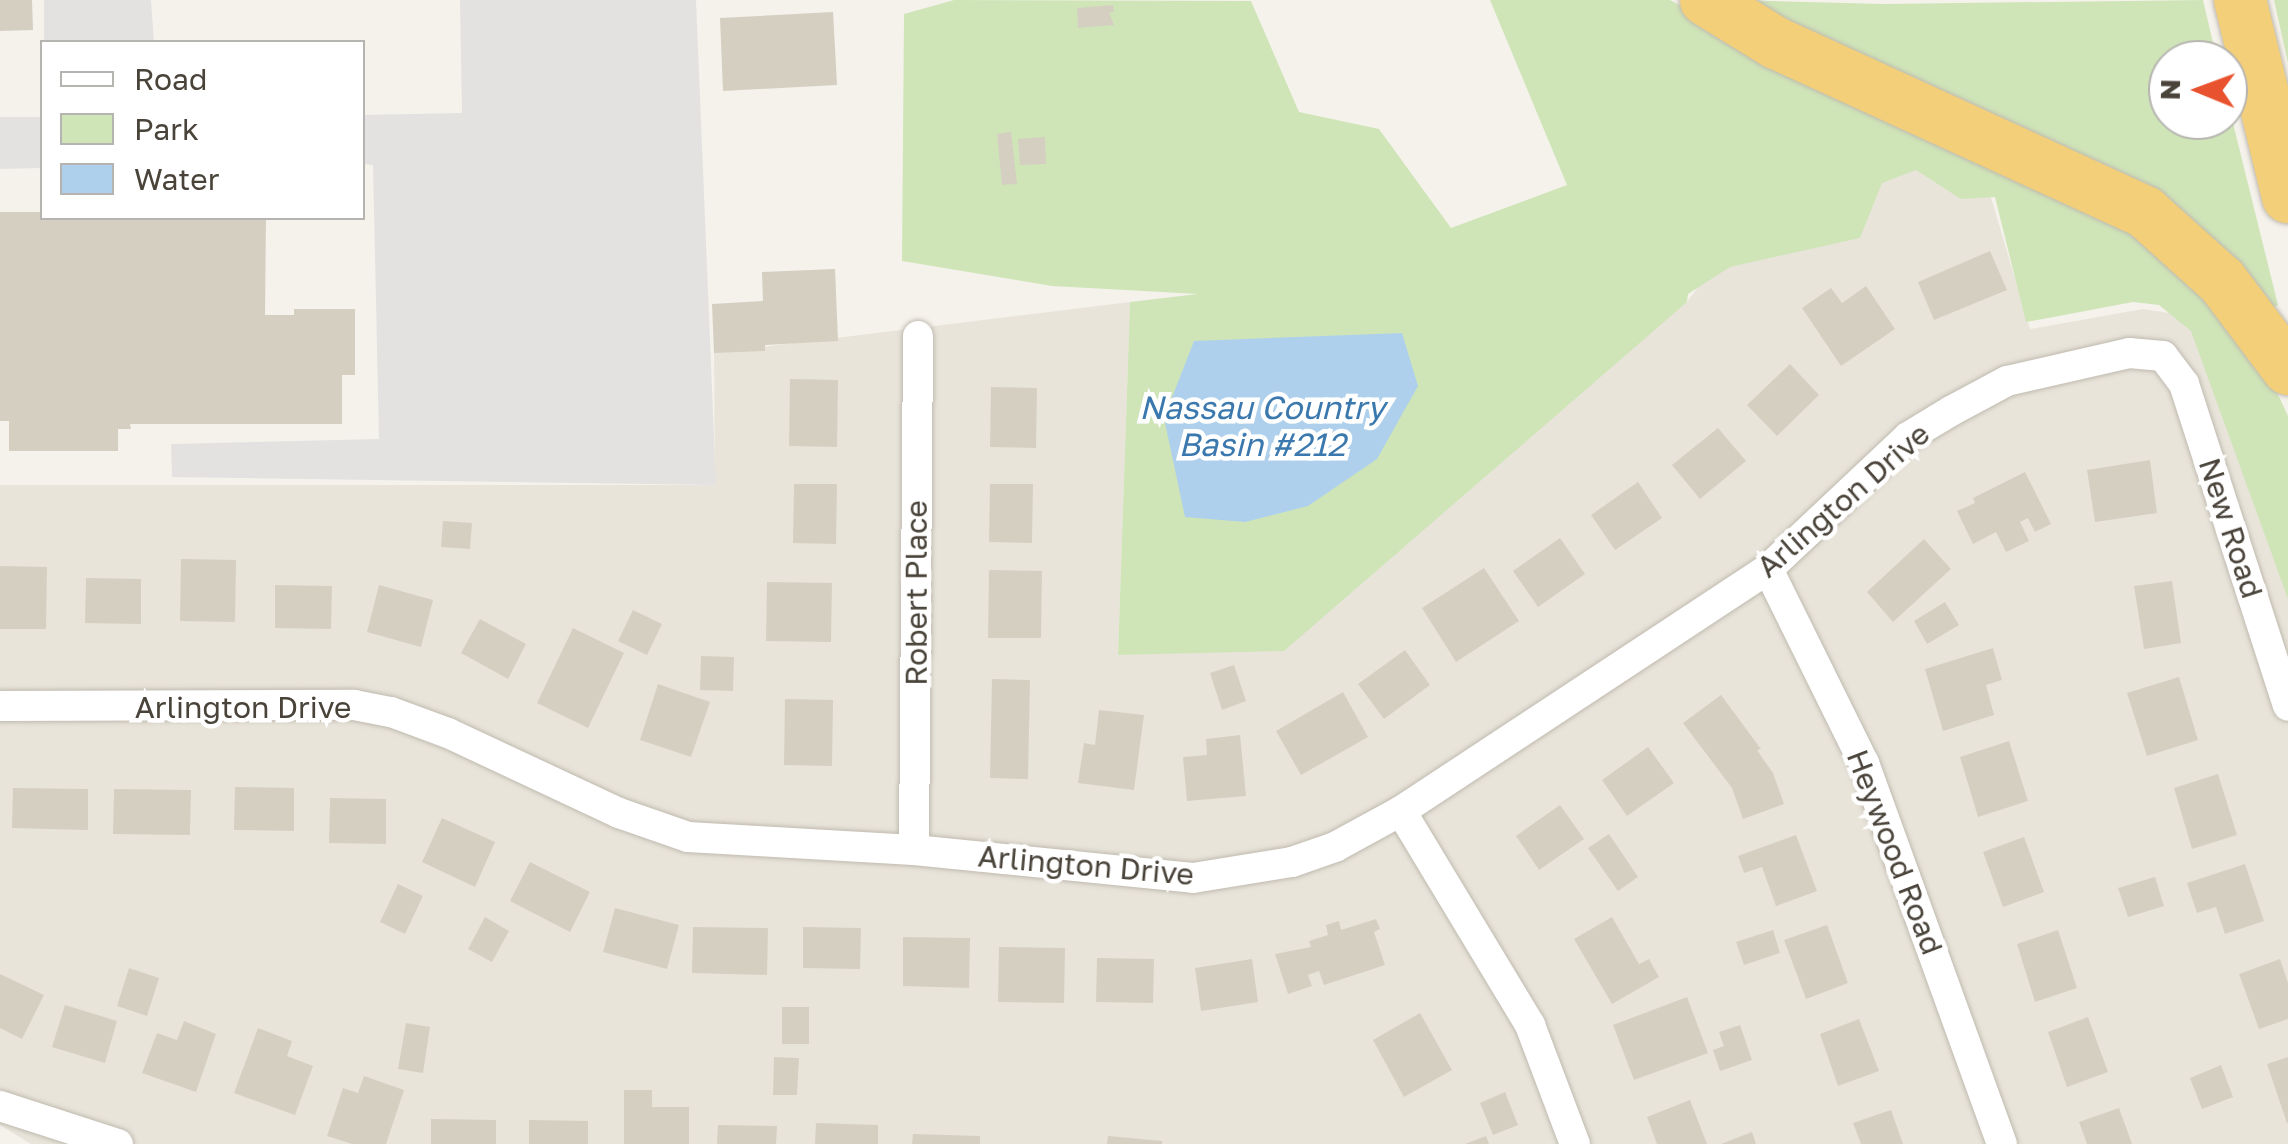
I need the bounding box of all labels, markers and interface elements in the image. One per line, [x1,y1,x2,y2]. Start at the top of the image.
legend [40,40,365,220]
north arrow [2148,40,2248,140]
text: Road [134,61,208,97]
text: N [2153,79,2186,100]
text: Park [134,111,199,147]
text: Water [134,161,219,197]
water label: Nassau Country Basin #212 [1139,389,1385,464]
street label: Arlington Drive [1749,415,1937,585]
street label: New Road [2191,453,2271,603]
street label: Robert Place [898,500,934,686]
street label: Arlington Drive [135,689,351,725]
street label: Heywood Road [1839,745,1951,959]
street label: Arlington Drive [977,838,1195,892]

